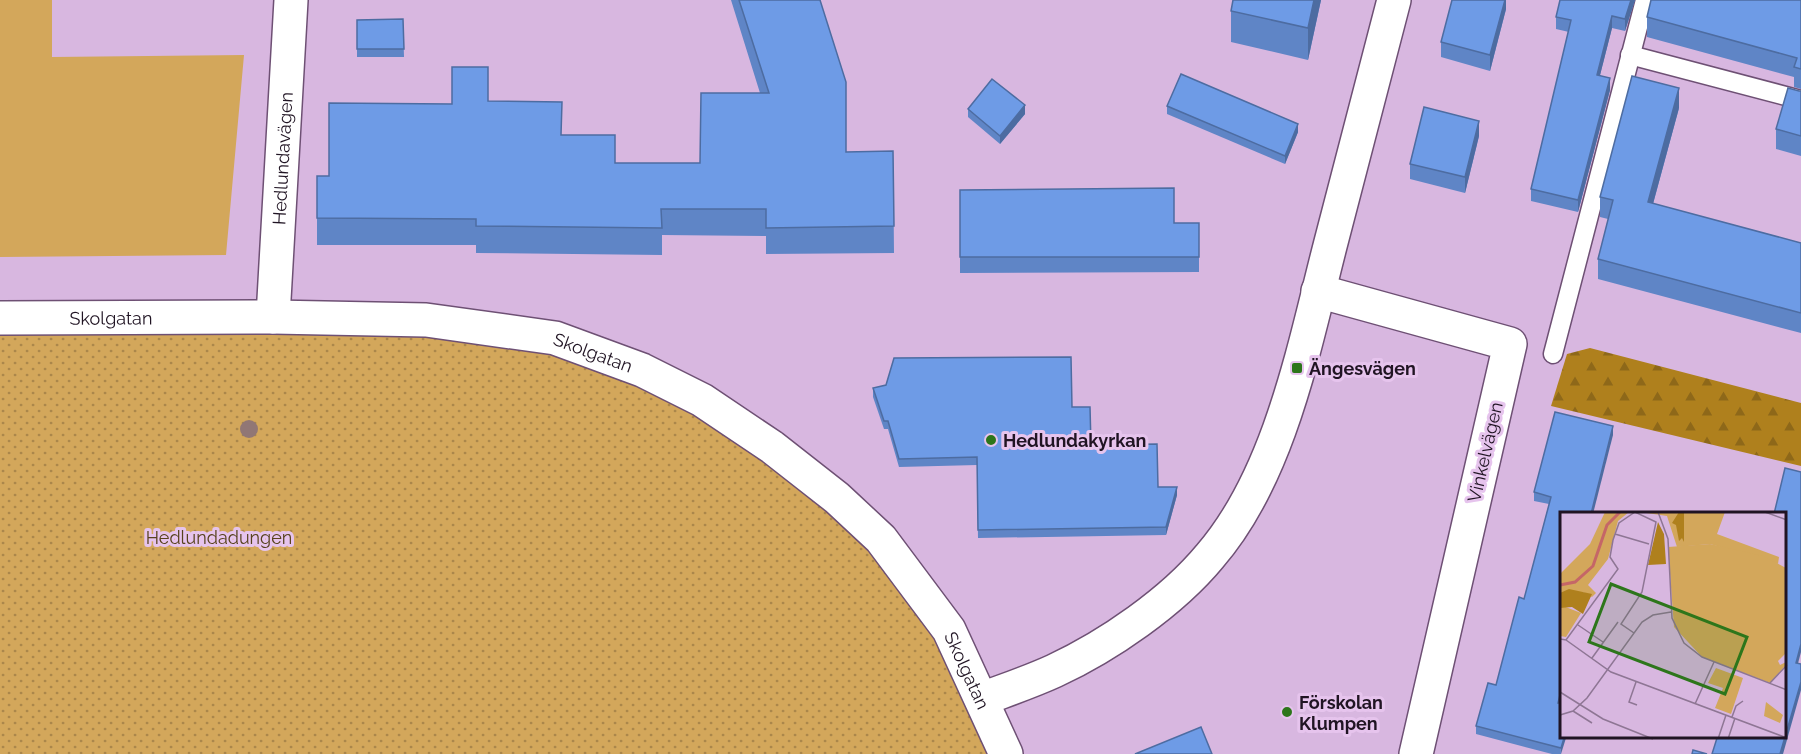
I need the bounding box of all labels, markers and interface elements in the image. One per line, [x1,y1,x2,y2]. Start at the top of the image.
street label: Hedlundavägen [268,91,296,225]
street label: Skolgatan [70,307,152,328]
street label: Skolgatan [551,328,636,376]
place label: Ängesvägen [1309,358,1416,379]
marker: Ängesvägen [1290,361,1304,375]
street label: Vinkelvägen [1463,400,1507,504]
place label: Hedlundakyrkan [1003,430,1146,451]
marker: Hedlundakyrkan [984,433,998,447]
inset map [1560,512,1786,739]
park label: Hedlundadungen [146,527,292,548]
street label: Skolgatan [941,628,994,712]
place label: Förskolan Klumpen [1299,692,1383,734]
marker: Förskolan Klumpen [1280,705,1294,719]

